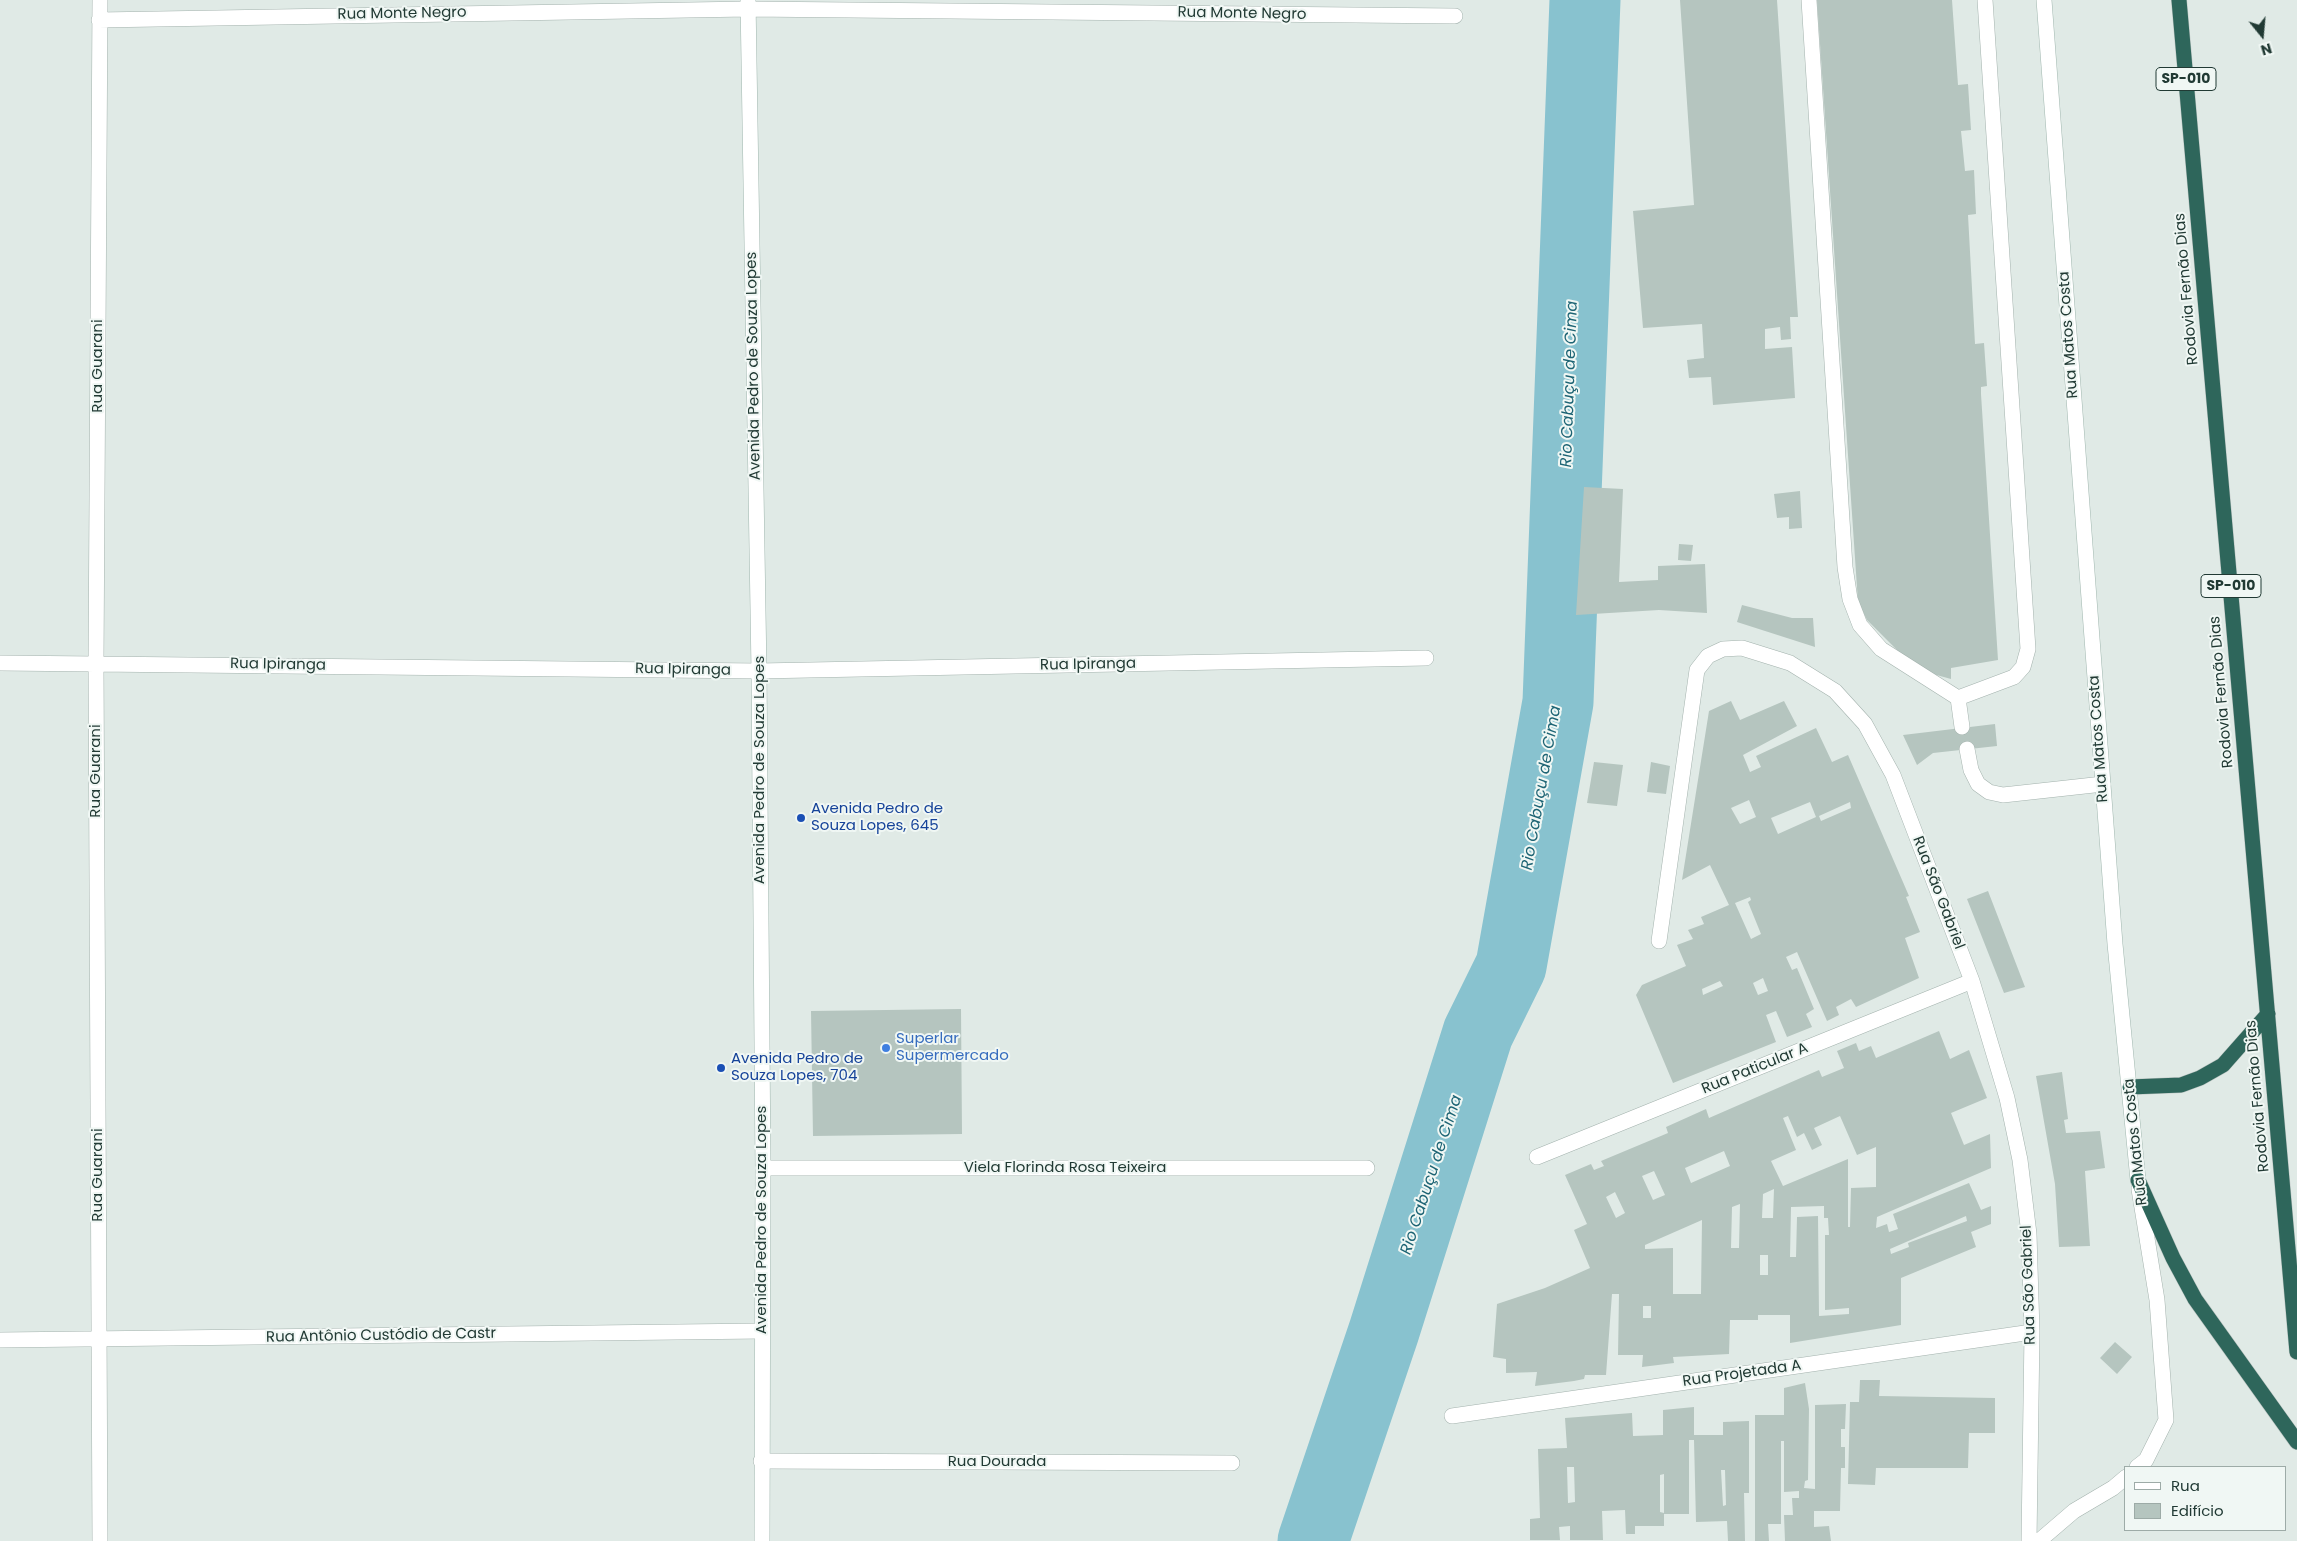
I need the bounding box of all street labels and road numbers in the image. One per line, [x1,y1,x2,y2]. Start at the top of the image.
street label: Rua Monte Negro [337,4,467,24]
street label: Rua Monte Negro [1177,4,1307,24]
road number: SP-010 [2156,68,2216,90]
street label: Rodovia Fernão Dias [2171,212,2203,366]
street label: Avenida Pedro de Souza Lopes [743,252,765,480]
street label: Rua Matos Costa [2056,271,2082,399]
street label: Rua Guarani [89,319,107,413]
road number: SP-010 [2201,574,2261,598]
street label: Rodovia Fernão Dias [2206,615,2238,769]
street label: Rua Ipiranga [230,655,326,675]
street label: Rua Ipiranga [1040,655,1136,675]
street label: Avenida Pedro de Souza Lopes [751,656,769,884]
street label: Rua Ipiranga [635,660,731,680]
street label: Rua Matos Costa [2086,675,2112,803]
street label: Rua Guarani [87,724,105,818]
street label: Rua São Gabriel [1908,834,1968,952]
street label: Rodovia Fernão Dias [2242,1019,2274,1173]
street label: Rua Paticular A [1699,1039,1811,1099]
street label: Rua Matos Costa [2120,1078,2152,1206]
street label: Avenida Pedro de Souza Lopes [753,1106,771,1334]
street label: Rua Guarani [89,1128,107,1222]
street label: Viela Florinda Rosa Teixeira [964,1159,1166,1177]
street label: Rua São Gabriel [2018,1225,2040,1345]
street label: Rua Antônio Custódio de Castr [266,1325,496,1347]
street label: Rua Projetada A [1681,1357,1803,1391]
street label: Rua Dourada [948,1453,1046,1471]

